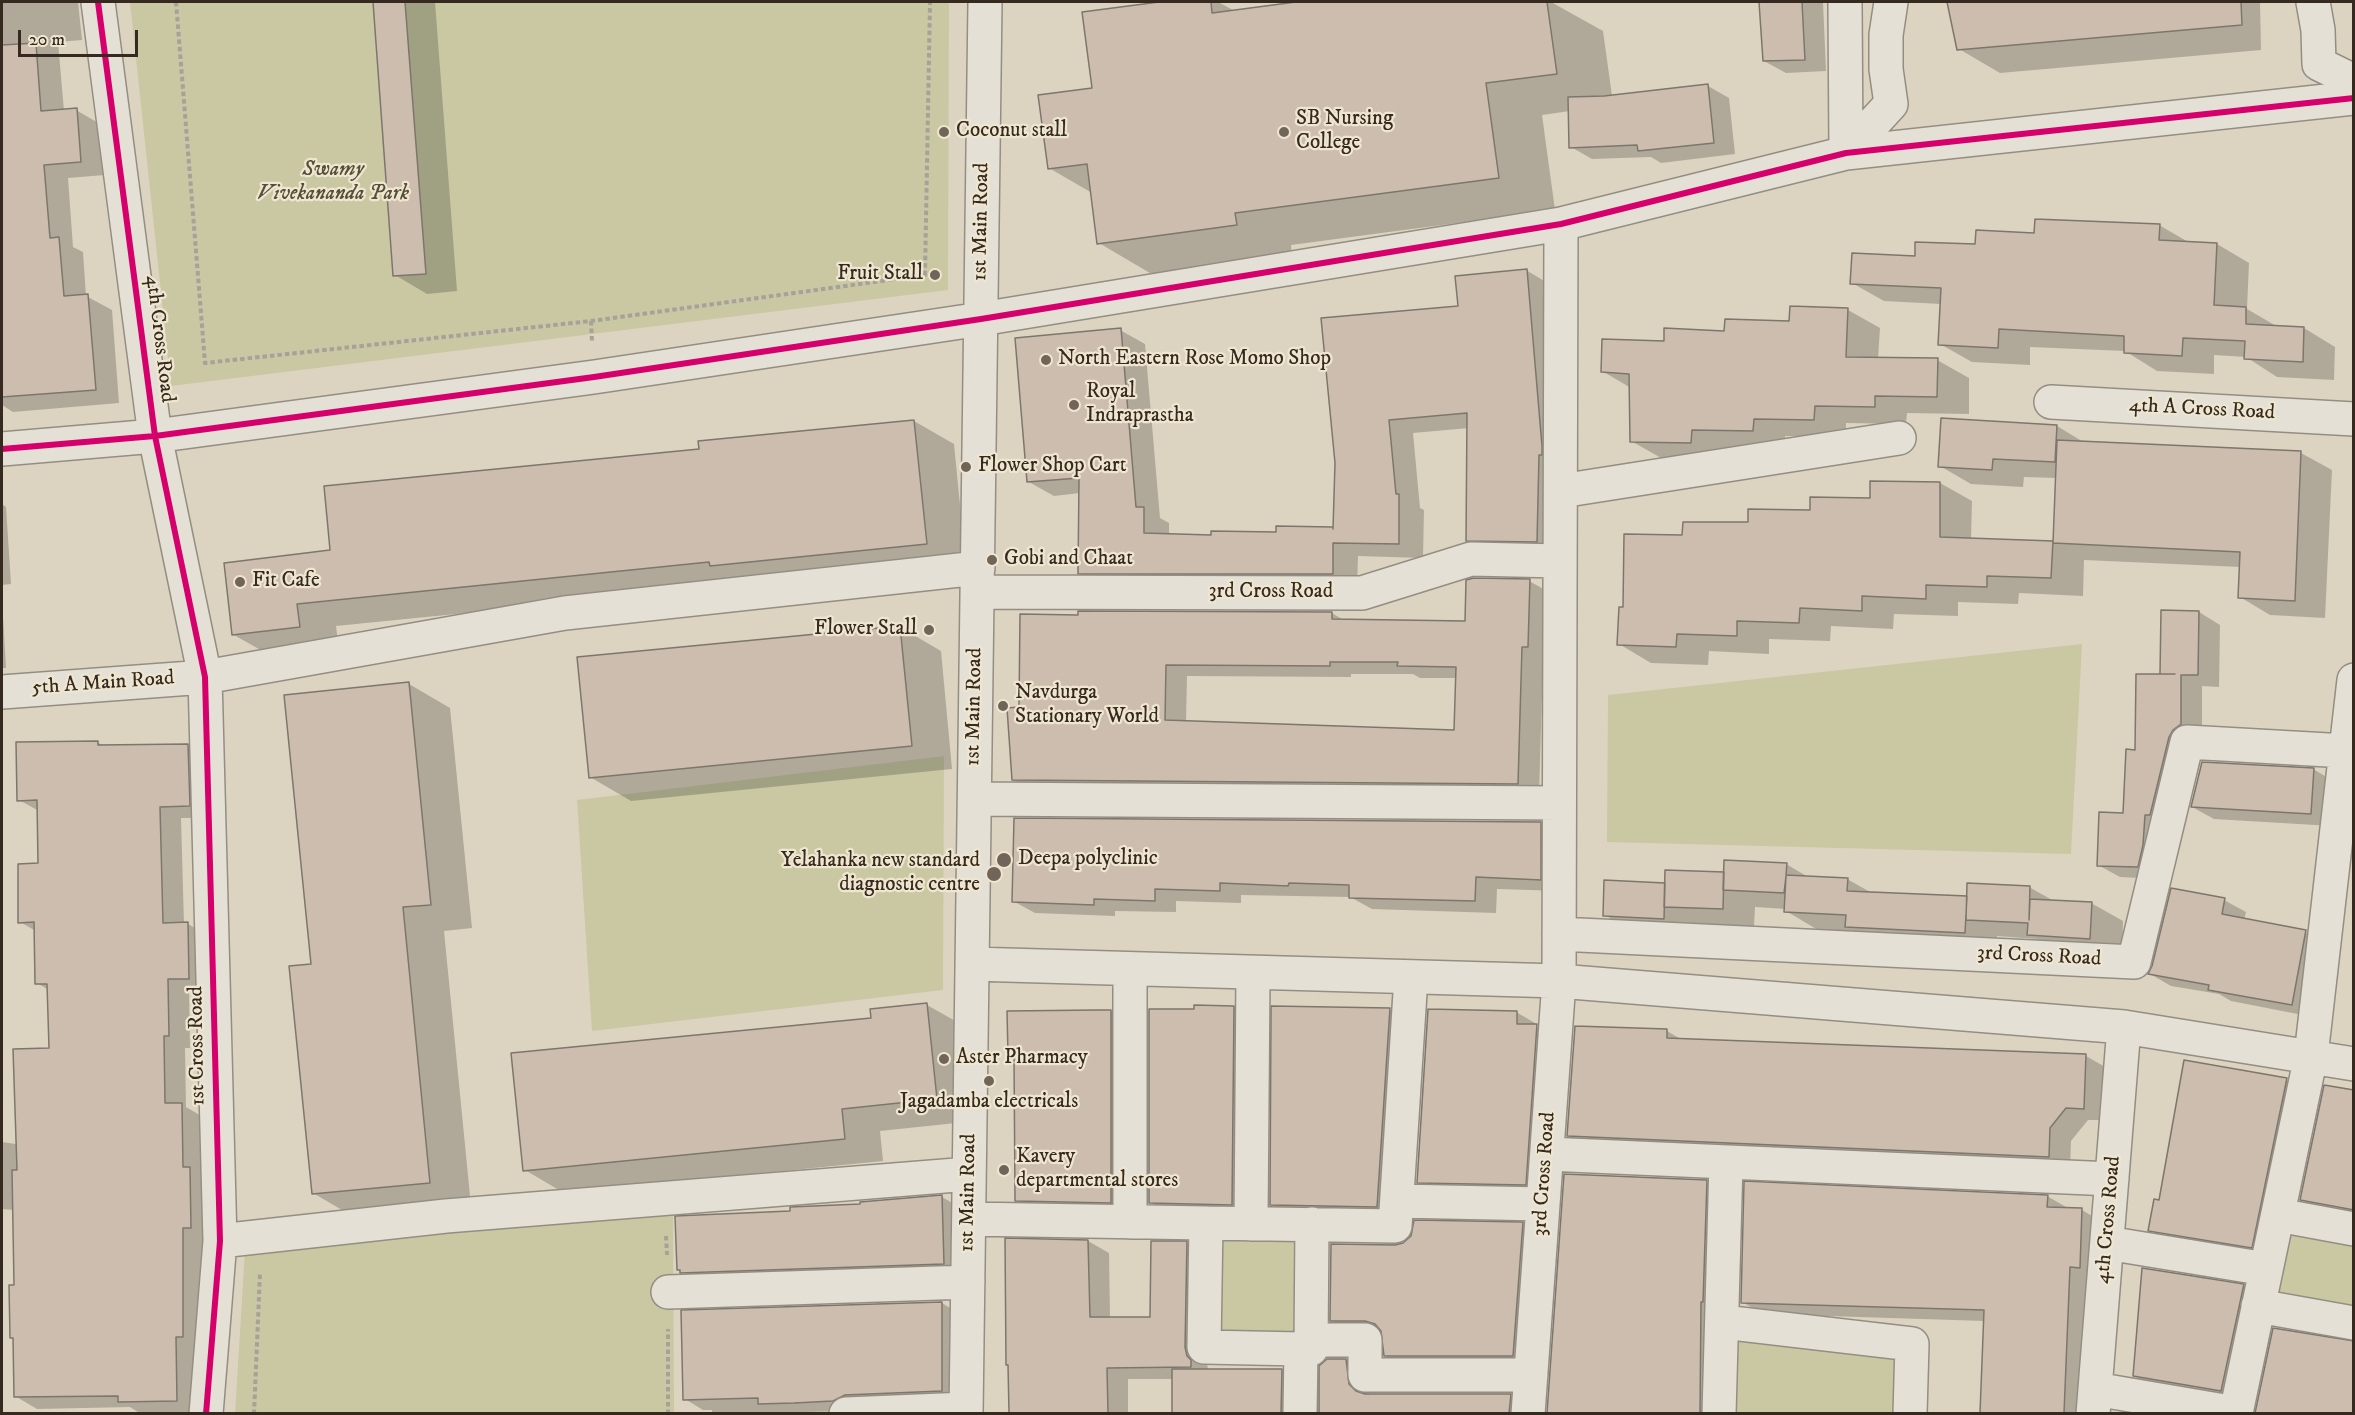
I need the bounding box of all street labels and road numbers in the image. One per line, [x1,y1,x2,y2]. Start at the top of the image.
street label: 1st Main Road [968,163,996,281]
street label: 4th Cross Road [139,274,179,404]
street label: 4th A Cross Road [2128,394,2276,426]
street label: 3rd Cross Road [1209,580,1333,606]
street label: 1st Main Road [961,648,989,766]
street label: 5th A Main Road [31,666,175,702]
street label: 3rd Cross Road [1976,941,2102,973]
street label: 1st Cross Road [184,986,212,1106]
street label: 3rd Cross Road [1528,1111,1562,1237]
street label: 1st Main Road [955,1134,983,1252]
street label: 4th Cross Road [2091,1155,2127,1285]

